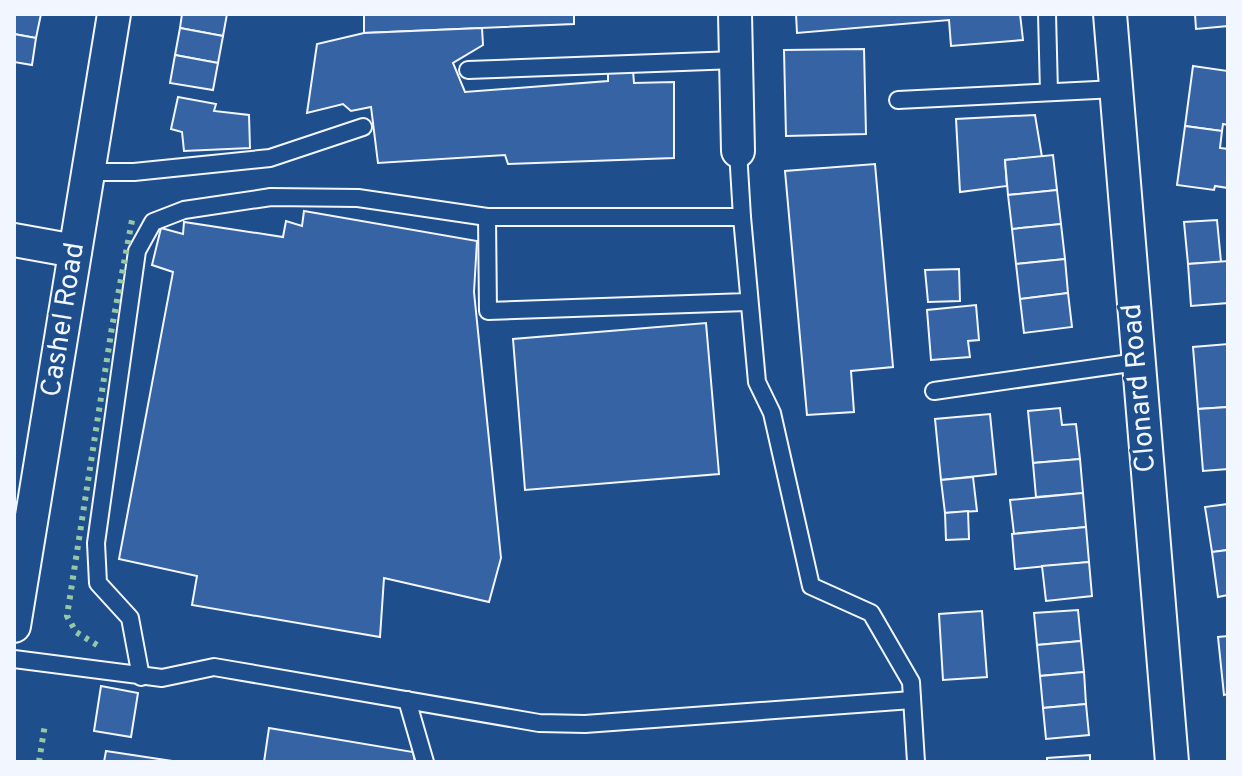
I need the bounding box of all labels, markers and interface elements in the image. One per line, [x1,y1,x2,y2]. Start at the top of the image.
street label: Cashel Road [34,240,94,400]
street label: Clonard Road [1115,302,1165,474]

